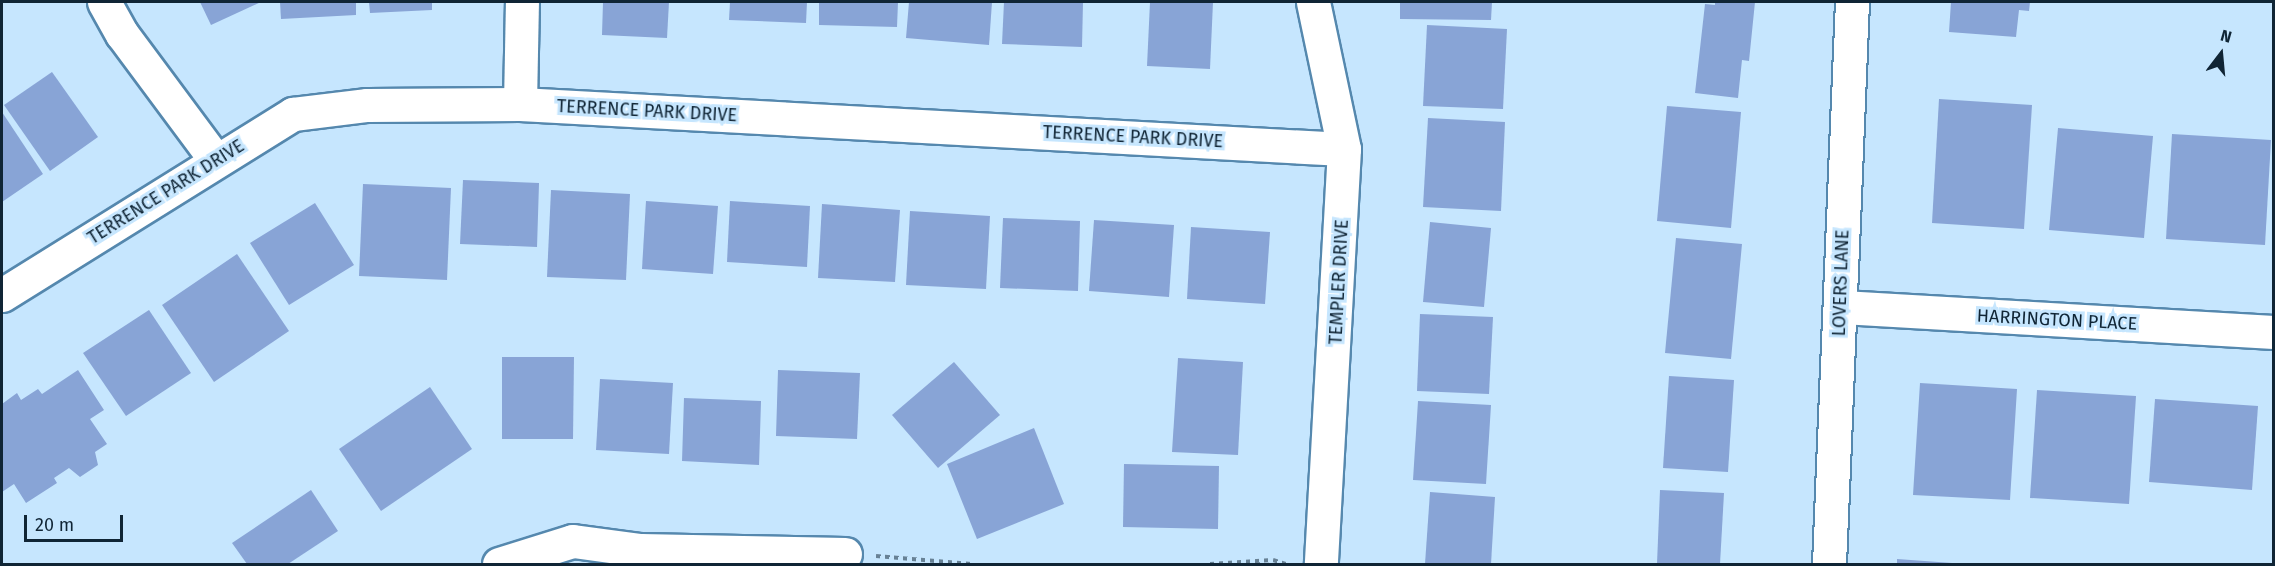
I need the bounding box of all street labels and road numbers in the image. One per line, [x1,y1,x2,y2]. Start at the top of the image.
street label: TERRENCE PARK DRIVE [556,95,738,127]
street label: TERRENCE PARK DRIVE [1042,121,1224,153]
street label: TERRENCE PARK DRIVE [84,135,248,249]
street label: TEMPLER DRIVE [1325,219,1353,345]
street label: LOVERS LANE [1828,229,1854,337]
street label: HARRINGTON PLACE [1976,305,2138,335]

